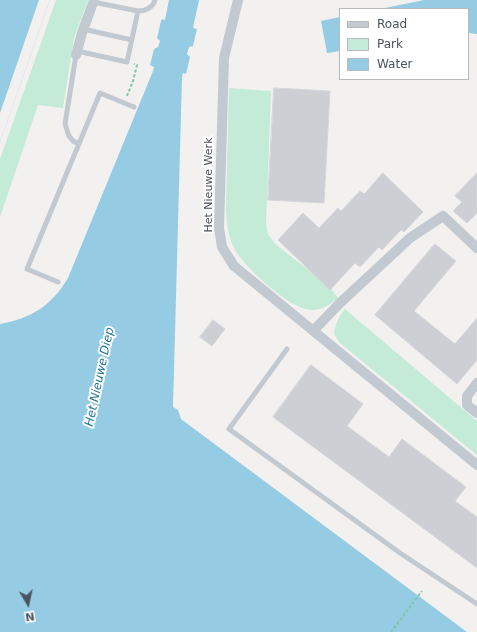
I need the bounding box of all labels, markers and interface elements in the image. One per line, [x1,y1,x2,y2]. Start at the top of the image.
legend [339,8,469,80]
text: Road [377,17,407,31]
text: Park [377,37,403,51]
text: Water [377,57,412,71]
street label: Het Nieuwe Werk [202,137,216,233]
water label: Het Nieuwe Diep [82,326,118,428]
north arrow [8,584,48,624]
text: N [24,609,36,623]

